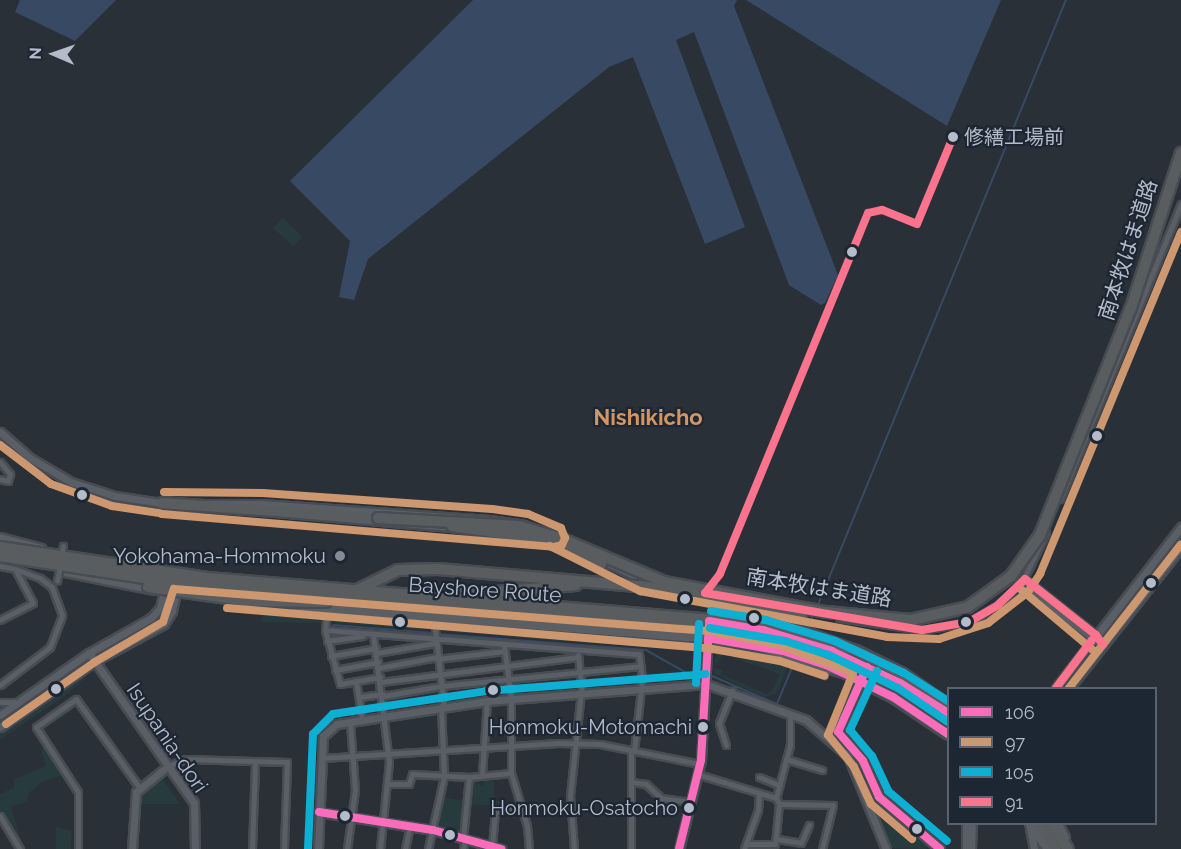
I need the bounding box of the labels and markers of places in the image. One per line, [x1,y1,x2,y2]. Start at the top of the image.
place label: 修繕工場前 [964,125,1064,149]
marker: 修繕工場前 [947,131,959,143]
unlabelled marker [846,246,858,258]
unlabelled marker [1091,430,1103,442]
unlabelled marker [76,489,88,501]
place label: Yokohama-Hommoku [113,543,326,569]
marker: Yokohama-Hommoku [331,547,349,565]
unlabelled marker [1145,577,1157,589]
unlabelled marker [679,593,691,605]
unlabelled marker [748,612,760,624]
unlabelled marker [394,616,406,628]
unlabelled marker [960,616,972,628]
unlabelled marker [50,683,62,695]
unlabelled marker [487,684,499,696]
place label: Honmoku-Motomachi [489,715,692,739]
marker: Honmoku-Motomachi [697,721,709,733]
place label: Honmoku-Osatocho [490,796,678,820]
marker: Honmoku-Osatocho [683,802,695,814]
unlabelled marker [339,810,351,822]
unlabelled marker [911,823,923,835]
unlabelled marker [444,829,456,841]

